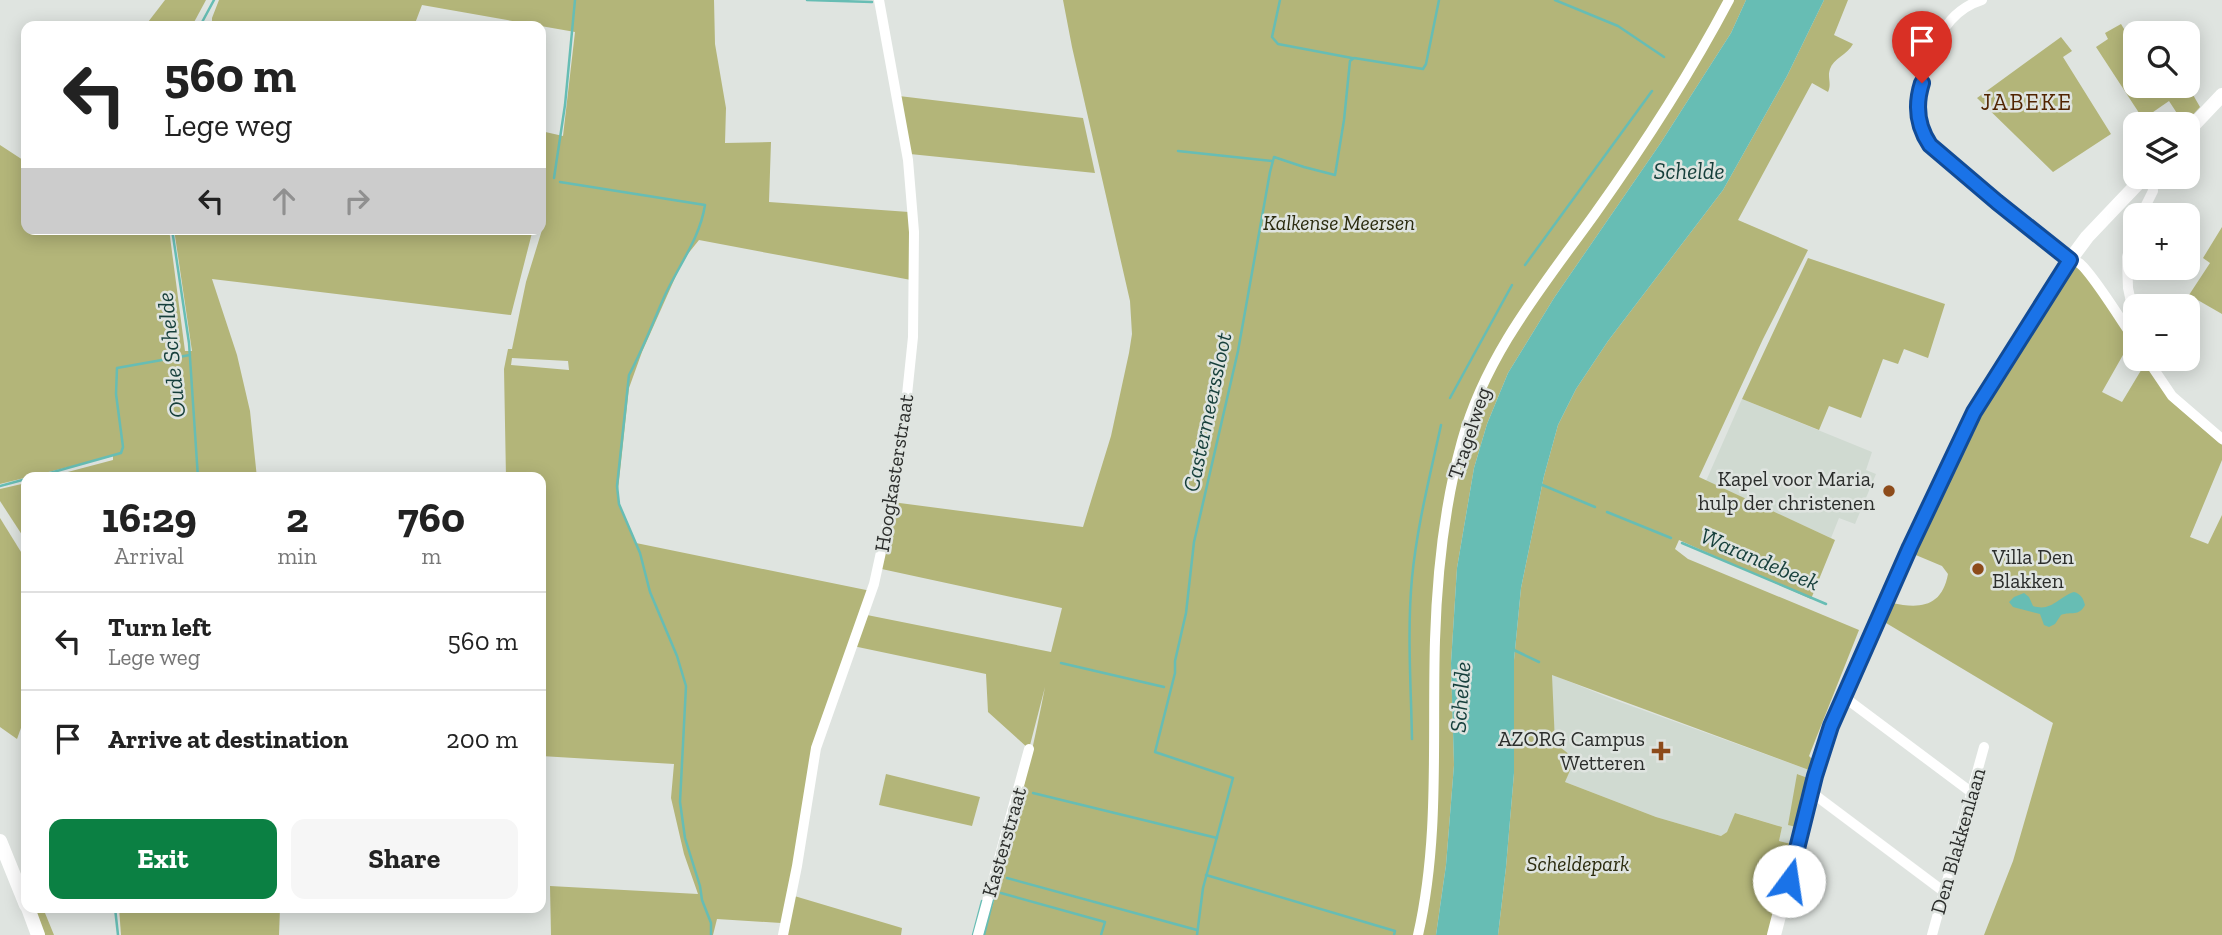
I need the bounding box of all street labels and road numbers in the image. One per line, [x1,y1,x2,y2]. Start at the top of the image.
street label: Tragelweg [1442,383,1495,482]
street label: Hoogkasterstraat [869,392,918,553]
street label: Den Blakkenlaan [1925,765,1990,917]
street label: Kasterstraat [976,784,1031,900]

